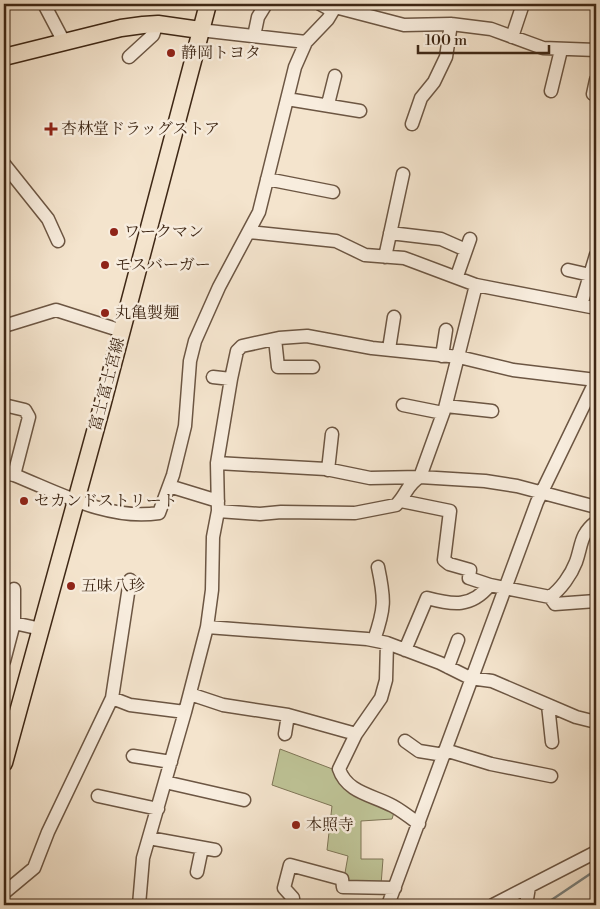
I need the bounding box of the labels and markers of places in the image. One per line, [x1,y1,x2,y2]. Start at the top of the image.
place label: 静岡トヨタ [181,43,261,63]
marker: 静岡トヨタ [165,47,177,59]
place label: 杏林堂ドラッグストア [61,119,220,139]
marker: 杏林堂ドラッグストア [45,123,57,135]
place label: ワークマン [124,222,204,242]
marker: ワークマン [108,226,120,238]
place label: モスバーガー [115,255,211,275]
marker: モスバーガー [99,259,111,271]
place label: 丸亀製麺 [115,303,179,323]
marker: 丸亀製麺 [99,307,111,319]
place label: セカンドストリート [34,491,178,511]
marker: セカンドストリート [18,495,30,507]
place label: 五味八珍 [81,576,145,596]
marker: 五味八珍 [65,580,77,592]
place label: 本照寺 [306,815,354,835]
marker: 本照寺 [290,819,302,831]

